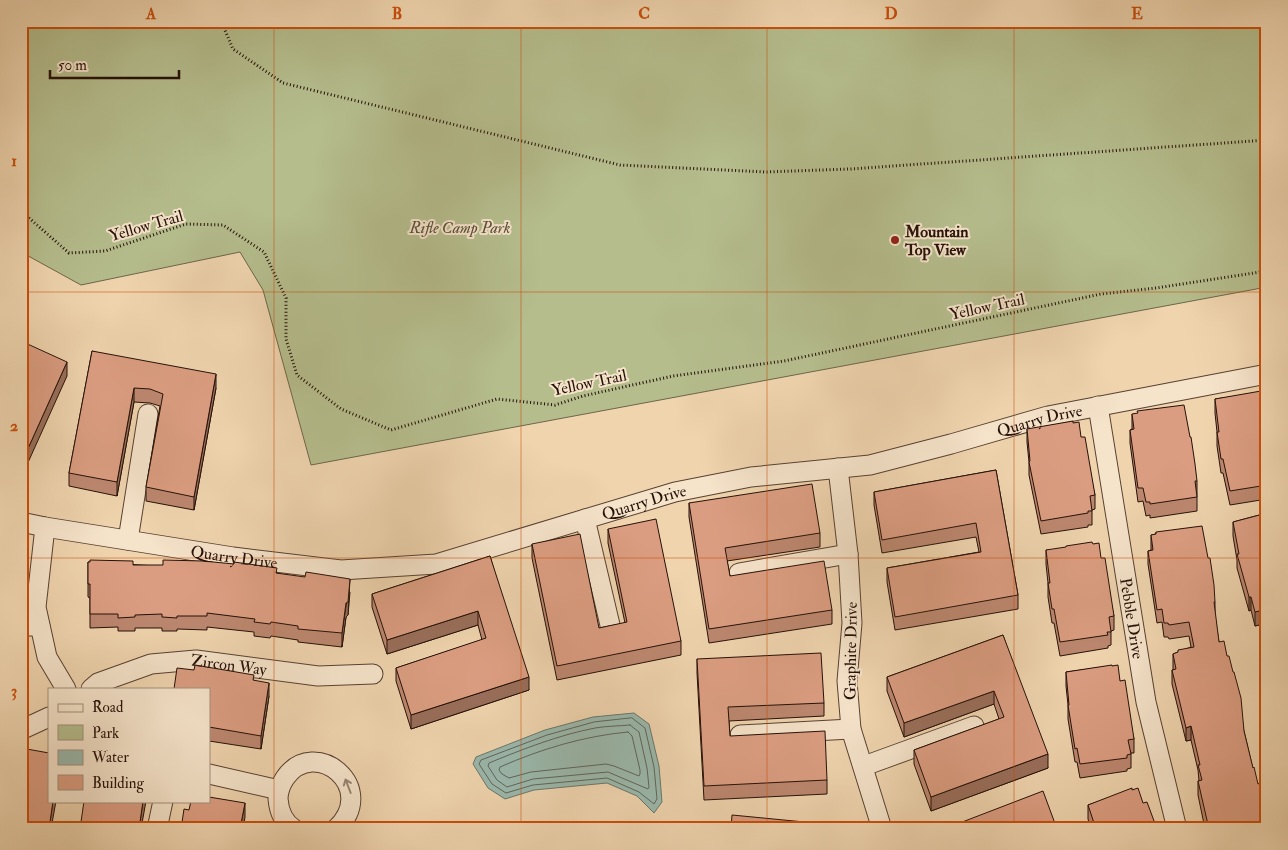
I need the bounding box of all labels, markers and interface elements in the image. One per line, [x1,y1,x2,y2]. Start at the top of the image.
text: A [145,4,157,24]
text: B [392,4,402,24]
text: C [638,4,650,24]
text: D [884,4,898,24]
text: E [1131,4,1143,24]
scale bar [50,48,179,80]
text: 50 m [58,56,87,75]
text: 1 [11,151,17,171]
street label: Yellow Trail [107,206,186,246]
park label: Rifle Camp Park [409,218,511,238]
place label: Mountain Top View [904,222,969,261]
marker: Mountain Top View [889,234,901,246]
street label: Yellow Trail [948,289,1027,325]
street label: Yellow Trail [550,365,629,401]
street label: Quarry Drive [995,401,1084,441]
text: 2 [10,416,18,436]
street label: Quarry Drive [599,481,688,525]
street label: Quarry Drive [189,541,279,573]
street label: Pebble Drive [1115,576,1148,661]
street label: Graphite Drive [840,601,863,700]
street label: Zircon Way [190,650,269,680]
text: 3 [11,681,17,701]
legend [48,688,210,802]
text: Road [92,698,124,717]
text: Park [92,724,119,743]
text: Water [91,748,129,767]
text: Building [92,774,144,793]
one-way arrow [342,779,352,794]

